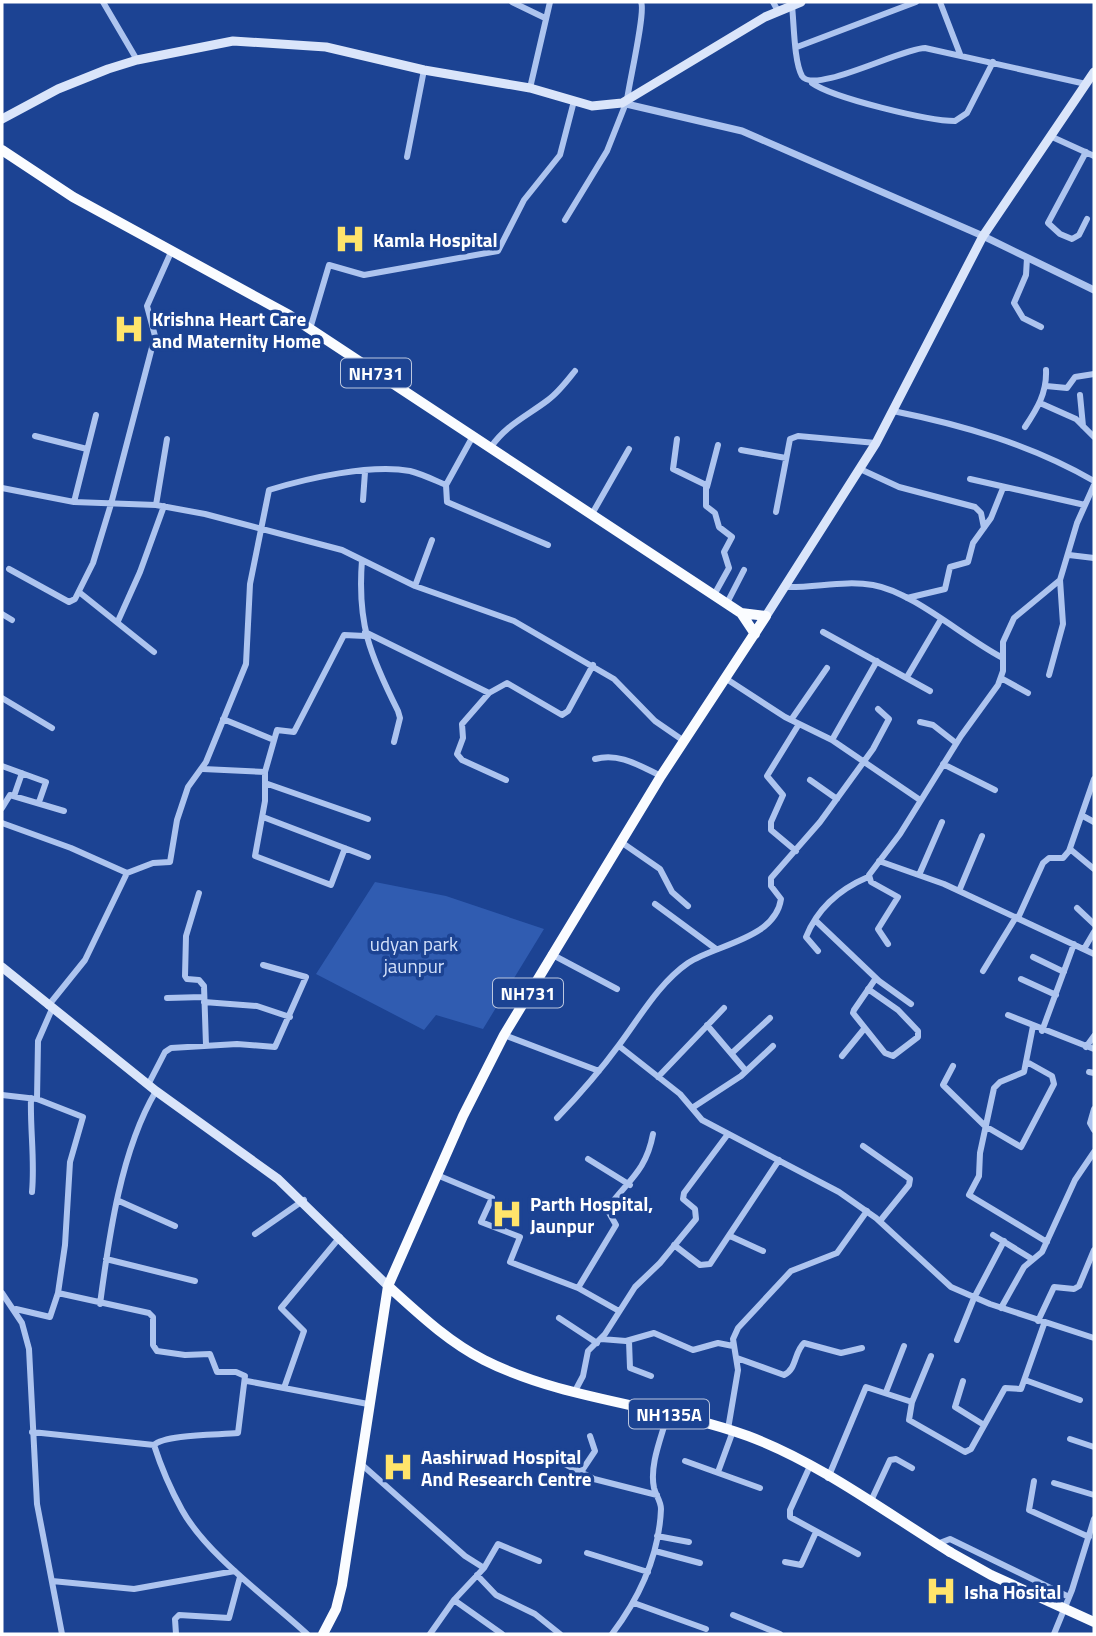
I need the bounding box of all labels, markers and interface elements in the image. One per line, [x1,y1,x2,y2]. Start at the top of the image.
hospital icon: Kamla Hospital [333,222,367,256]
place label: Kamla Hospital [373,225,498,254]
place label: Krishna Heart Care and Maternity Home [152,304,321,355]
hospital icon: Krishna Heart Care and Maternity Home [112,312,146,346]
road number: NH731 [341,358,411,388]
park label: udyan park jaunpur [370,929,458,980]
road number: NH731 [493,978,563,1008]
place label: Parth Hospital, Jaunpur [530,1189,653,1240]
hospital icon: Parth Hospital, Jaunpur [490,1197,524,1231]
road number: NH135A [629,1400,709,1428]
place label: Aashirwad Hospital And Research Centre [421,1442,592,1493]
hospital icon: Aashirwad Hospital And Research Centre [381,1450,415,1484]
hospital icon: Isha Hosital [924,1574,958,1608]
place label: Isha Hosital [964,1577,1061,1606]

